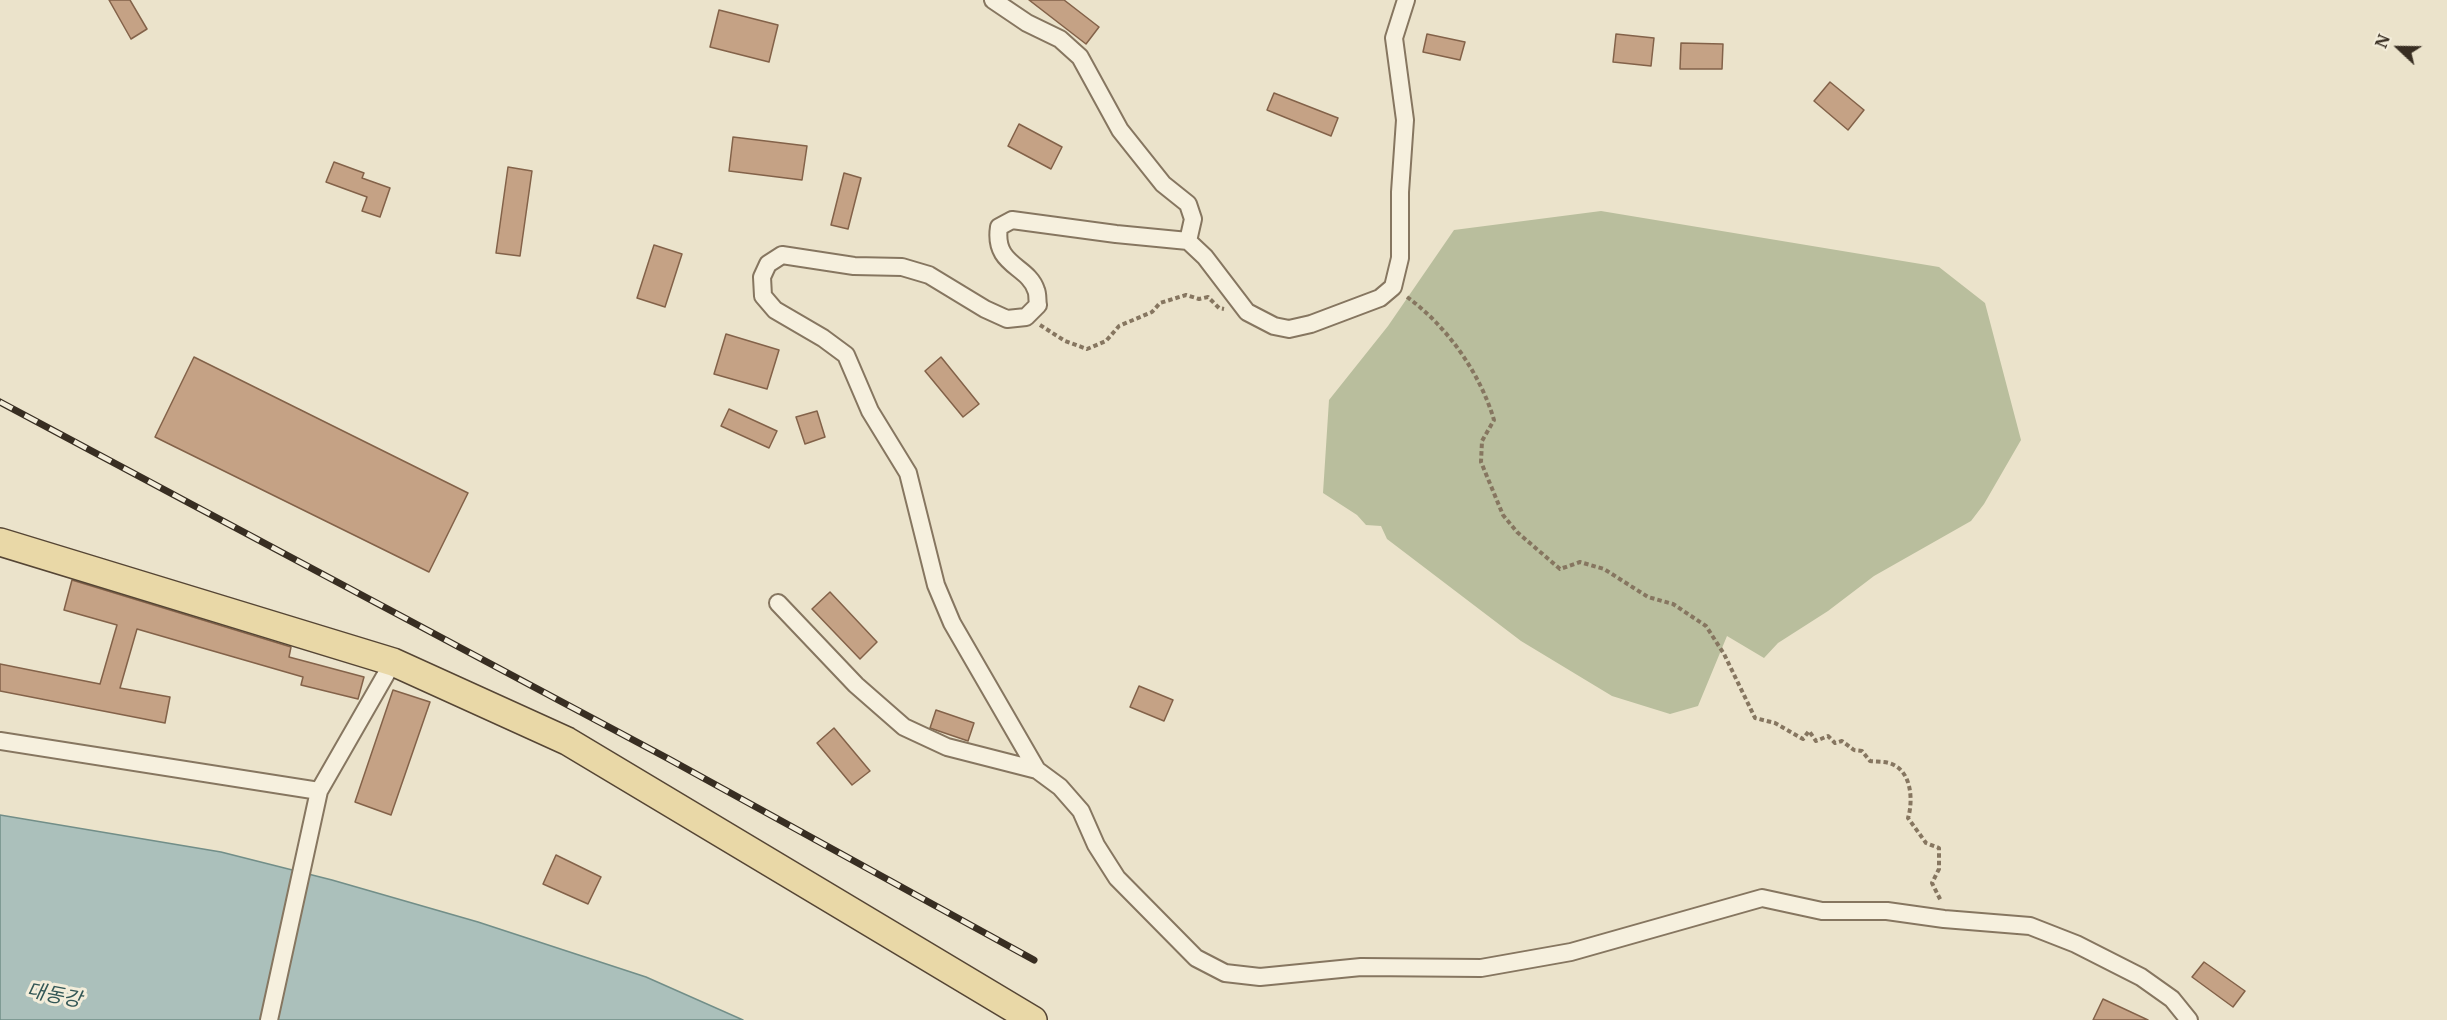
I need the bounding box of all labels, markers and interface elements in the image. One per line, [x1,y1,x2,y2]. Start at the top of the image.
north arrow [2369,18,2429,78]
text: N [2371,32,2394,51]
water label: 대동강 [25,979,83,1013]

